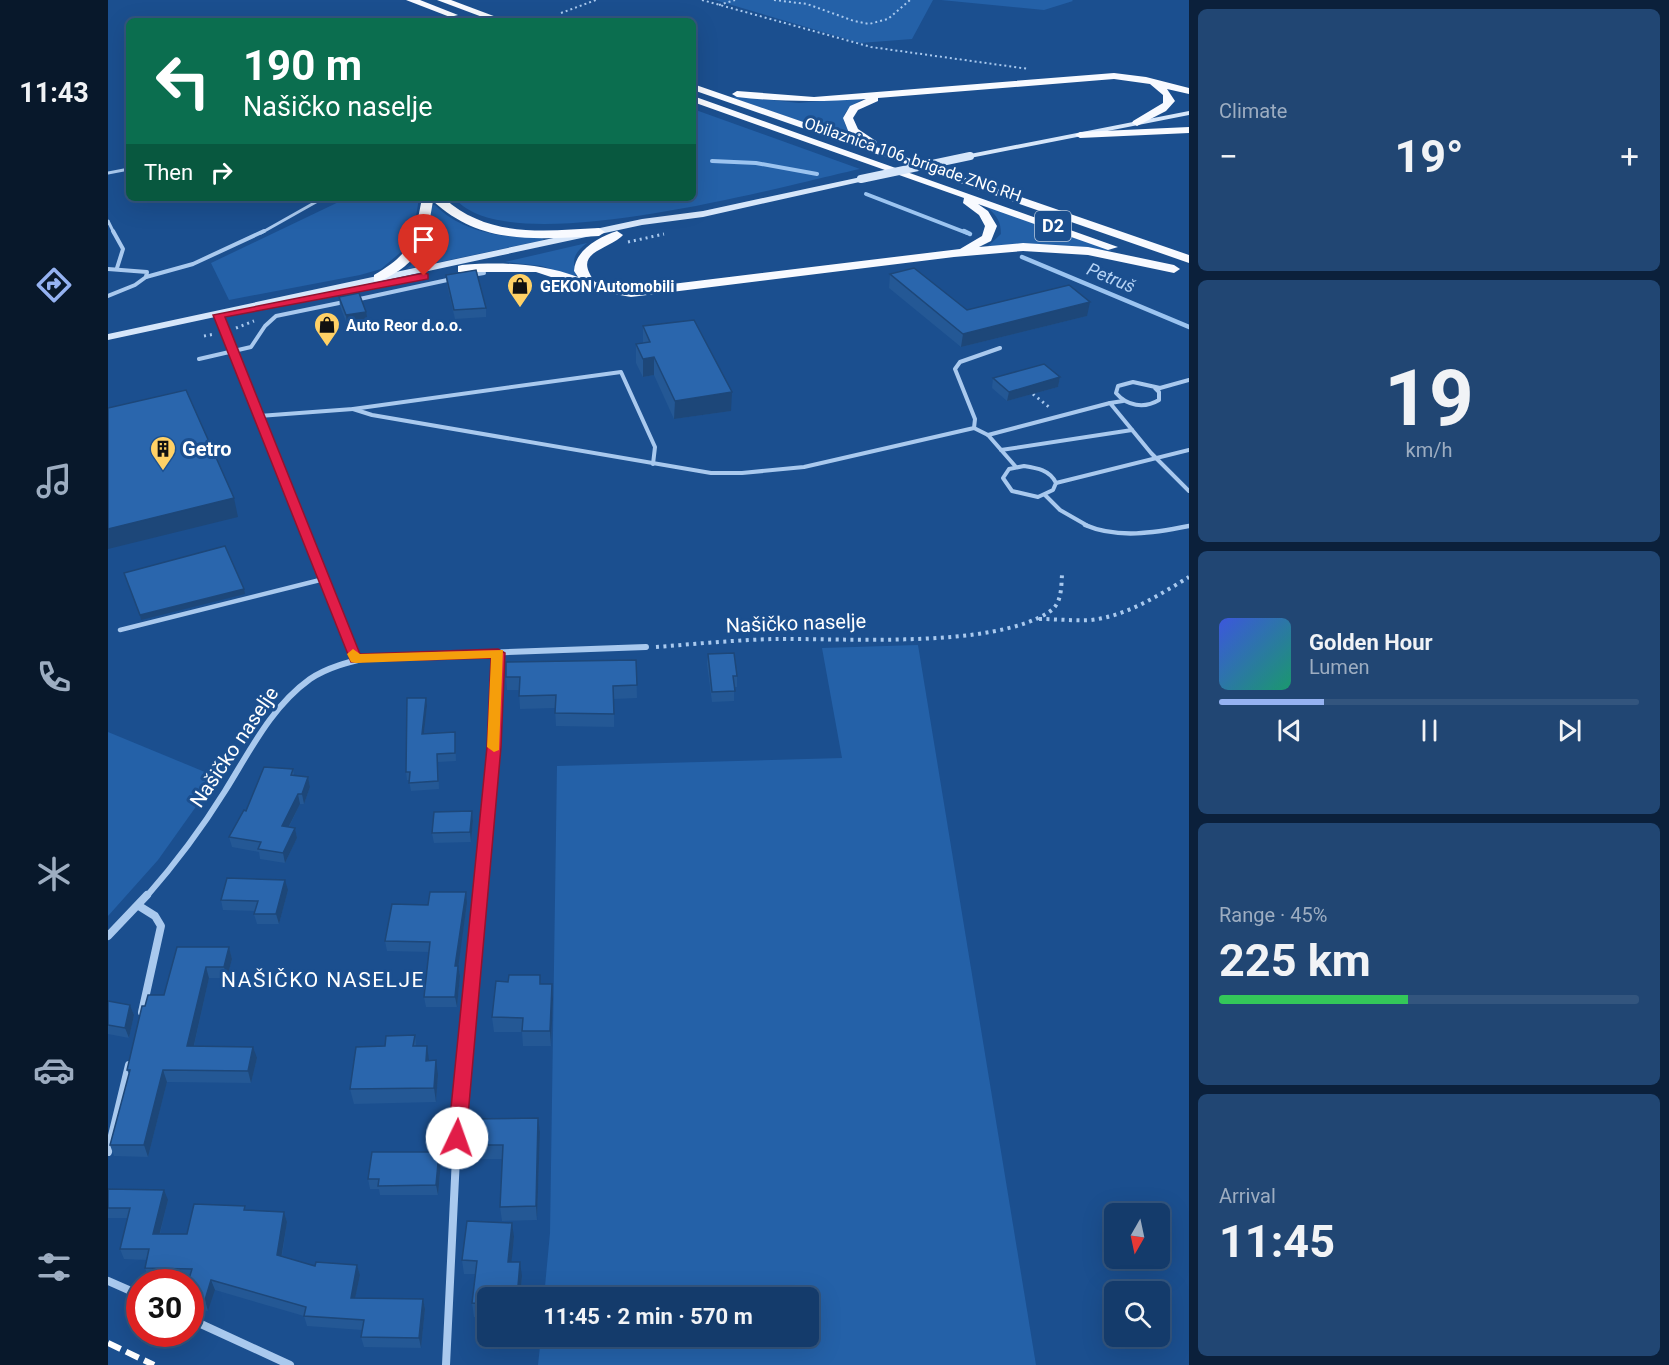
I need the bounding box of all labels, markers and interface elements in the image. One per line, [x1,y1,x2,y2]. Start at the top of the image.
text: 190 m [243,41,362,90]
icon: left [144,42,222,120]
text: 11:43 [19,77,89,109]
text: Našičko naselje [243,91,433,123]
text: Climate [1219,99,1287,123]
street label: Obilaznica 106. brigade ZNG RH [802,113,1024,206]
text: 19° [1394,130,1464,183]
text: − [1219,137,1238,176]
text: + [1620,137,1639,176]
icon: right [205,156,238,189]
text: Then [144,160,193,185]
road number: D2 [1035,211,1071,241]
pin [398,214,449,276]
icon: arrive [407,223,440,256]
water label: Petruš [1084,258,1139,297]
icon: directions [33,264,75,306]
shop icon: GEKON Automobili [505,271,535,309]
place label: GEKON Automobili [540,277,675,296]
shop icon: Auto Reor d.o.o. [312,310,342,348]
place label: Auto Reor d.o.o. [346,316,463,335]
text: 19 [1384,353,1474,444]
building icon: Getro [148,434,178,472]
place label: Getro [182,437,232,461]
text: km/h [1406,438,1452,462]
icon: music [33,460,75,502]
street label: Našičko naselje [725,609,867,637]
text: Golden Hour [1309,630,1433,655]
text: Lumen [1309,655,1370,679]
icon: phone [33,656,75,698]
street label: Našičko naselje [185,682,283,812]
icon: previous [1273,714,1306,747]
icon: pause [1413,714,1446,747]
icon: next [1553,714,1586,747]
icon: climate [33,853,75,895]
text: Range · 45% [1219,903,1327,927]
text: 225 km [1219,934,1371,987]
district label: NAŠIČKO NASELJE [221,968,425,992]
icon: car [33,1049,75,1091]
position arrow [425,1106,489,1170]
text: Arrival [1219,1184,1276,1208]
north arrow [1104,1203,1170,1269]
map controls [1104,1203,1170,1347]
text: 11:45 [1219,1215,1335,1268]
icon: filters [33,1246,75,1288]
speed limit sign: 30 [126,1269,204,1347]
button: search [1104,1281,1170,1347]
text: 11:45 · 2 min · 570 m [543,1304,753,1329]

